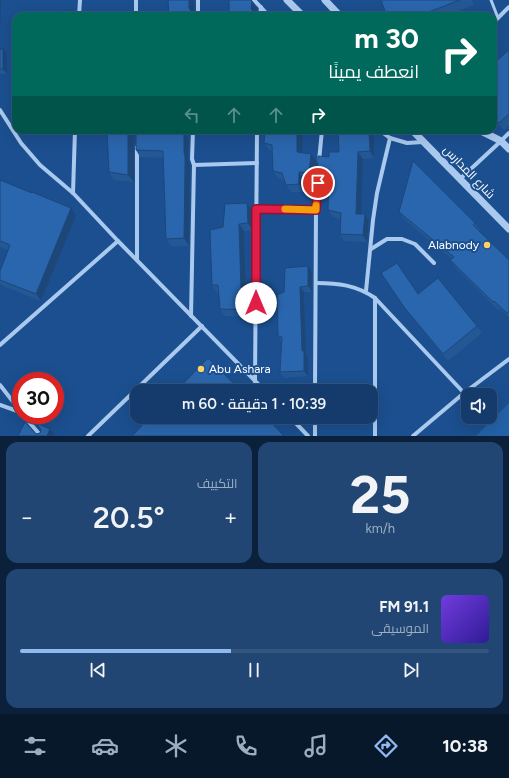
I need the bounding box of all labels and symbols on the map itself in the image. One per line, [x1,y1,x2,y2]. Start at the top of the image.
street label: شارع المدارس [440,143,498,202]
pin [301,166,335,200]
place label: Alabnody [428,238,480,252]
marker: Alabnody [482,240,492,250]
position arrow [235,282,277,324]
place label: Abu Ashara [209,362,271,376]
marker: Abu Ashara [196,364,206,374]
speed limit sign: 30 [12,372,64,424]

